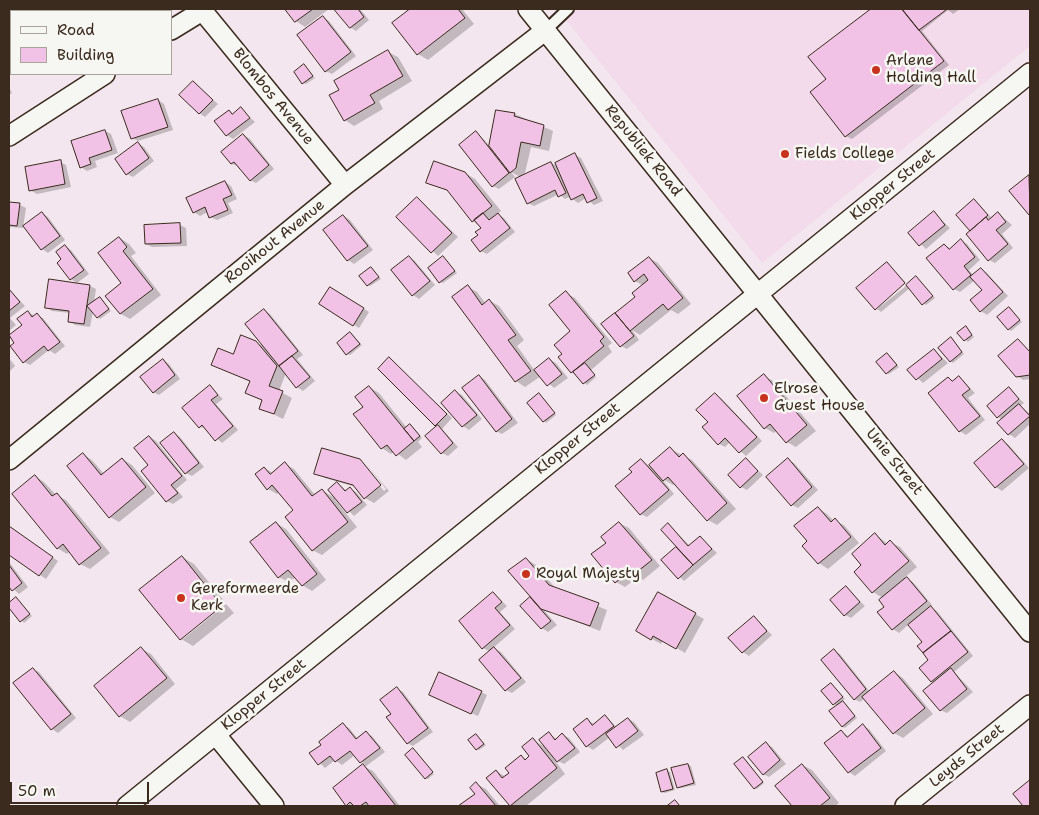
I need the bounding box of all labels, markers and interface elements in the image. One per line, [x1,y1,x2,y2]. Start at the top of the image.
legend [10,10,172,75]
text: Road [57,20,95,40]
text: Building [57,45,114,65]
street label: Blombos Avenue [229,45,317,149]
place label: Arlene Holding Hall [886,52,976,87]
marker: Arlene Holding Hall [870,64,882,76]
street label: Republiek Road [601,102,685,200]
place label: Fields College [795,145,895,163]
street label: Klopper Street [847,145,939,225]
marker: Fields College [779,148,791,160]
street label: Rooihout Avenue [221,196,329,288]
place label: Elrose Guest House [774,380,865,415]
marker: Elrose Guest House [758,392,770,404]
street label: Klopper Street [532,399,624,479]
street label: Unie Street [862,425,926,499]
place label: Royal Majesty [536,565,640,583]
marker: Royal Majesty [520,568,532,580]
place label: Gereformeerde Kerk [191,580,299,615]
marker: Gereformeerde Kerk [175,592,187,604]
street label: Klopper Street [218,655,310,735]
street label: Leyds Street [926,720,1008,792]
scale bar [12,772,151,804]
text: 50 m [18,781,56,801]

